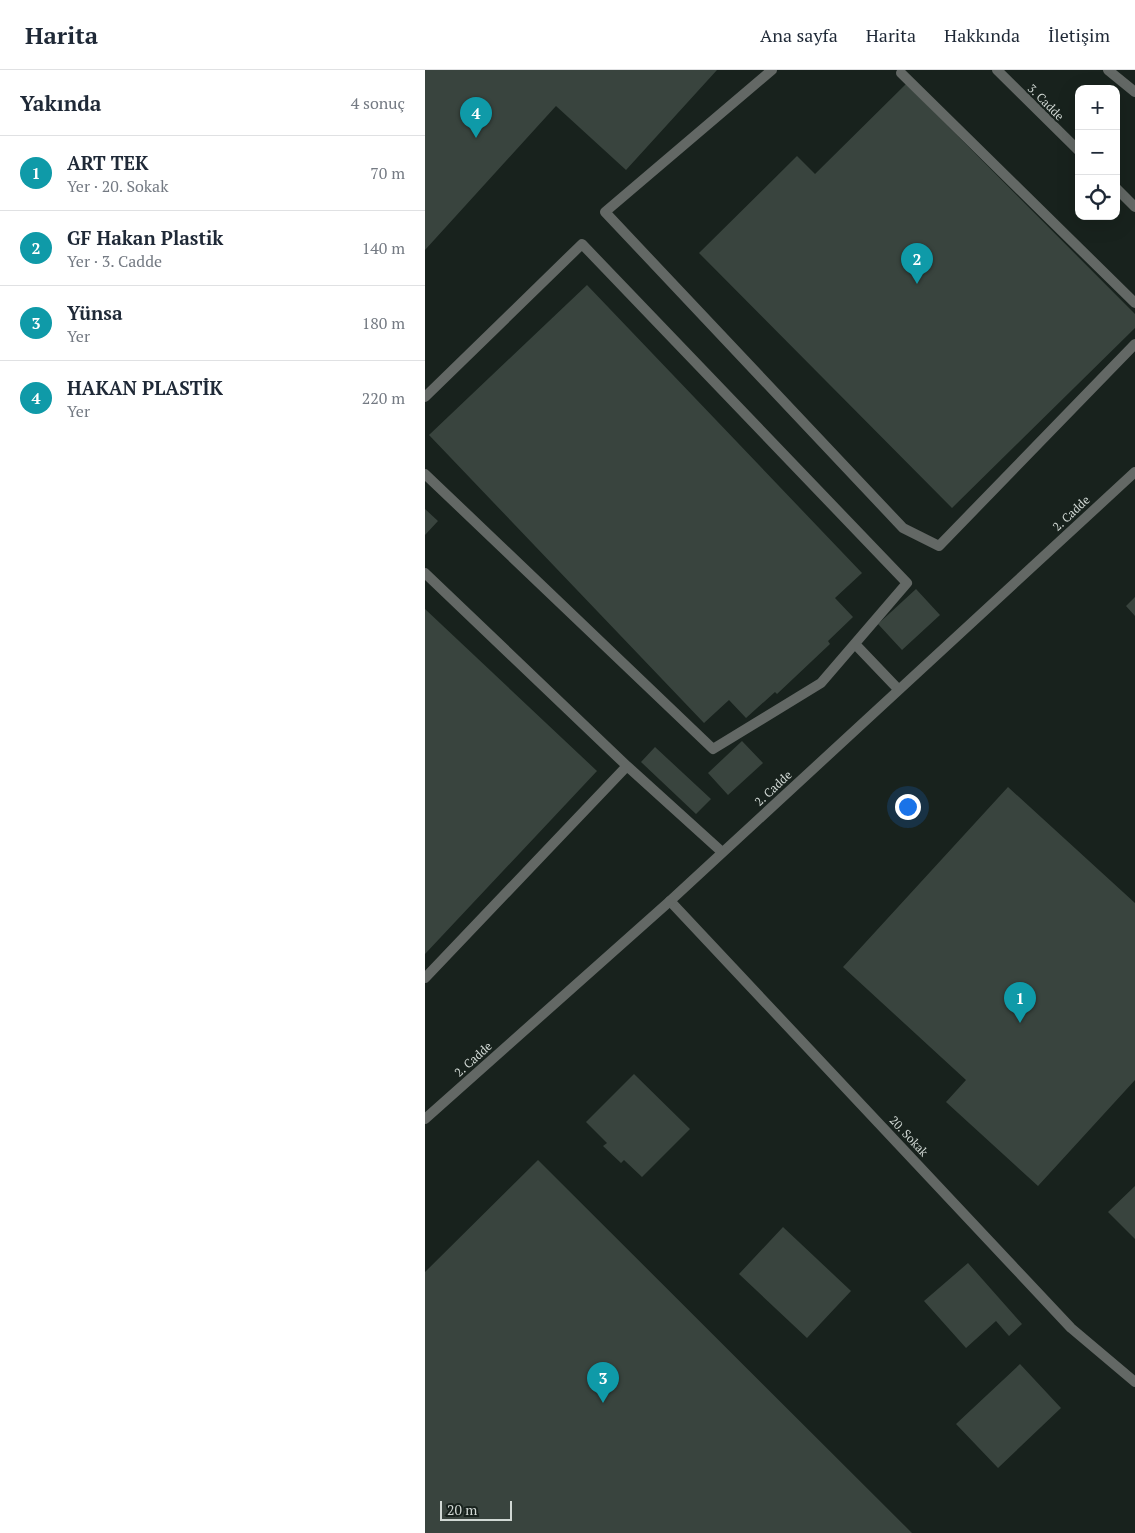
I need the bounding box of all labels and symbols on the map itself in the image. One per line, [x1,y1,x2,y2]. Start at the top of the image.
street label: 3. Cadde [1025,81,1067,123]
pin: 4 [460,97,492,138]
pin: 2 [901,243,933,284]
street label: 2. Cadde [1049,492,1093,534]
street label: 2. Cadde [751,767,795,809]
your location [895,794,921,820]
pin: 1 [1004,982,1036,1023]
street label: 2. Cadde [451,1038,495,1080]
street label: 20. Sokak [886,1113,932,1160]
pin: 3 [587,1362,619,1403]
scale bar [440,1498,513,1521]

